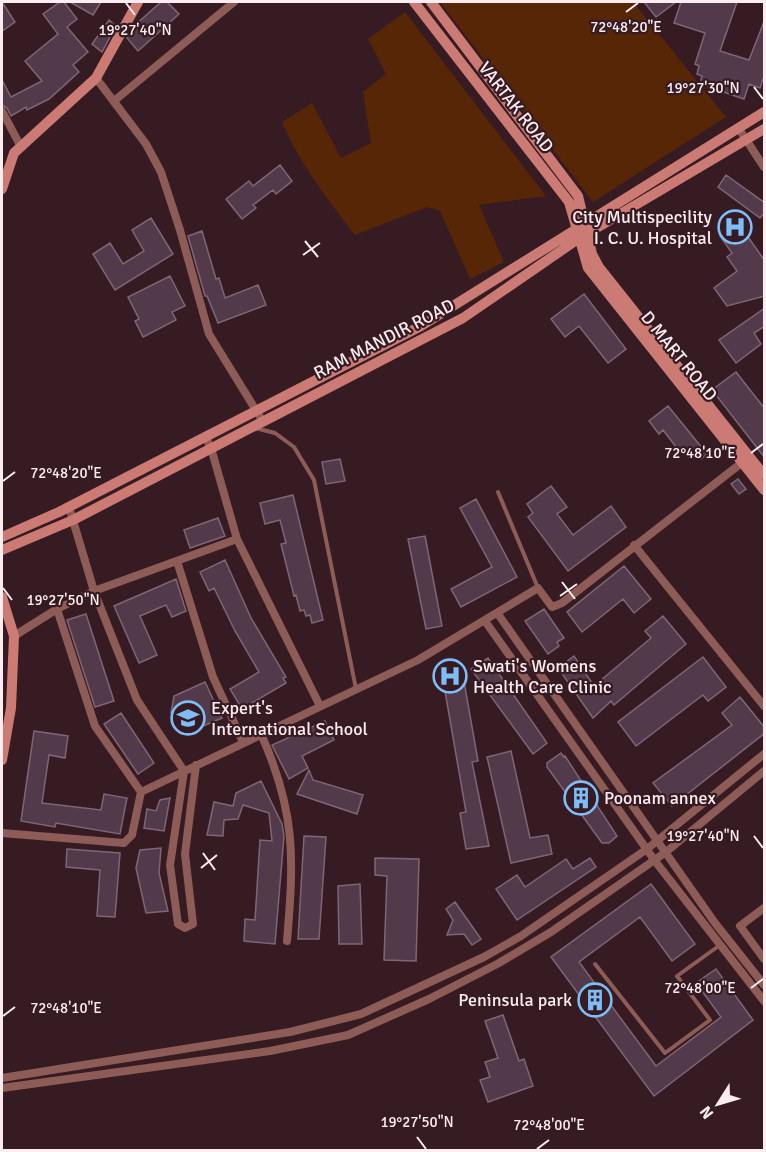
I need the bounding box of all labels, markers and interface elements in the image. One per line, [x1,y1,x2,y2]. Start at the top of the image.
text: 72°48'20"E [590,18,662,36]
text: 19°27'40"N [98,21,172,39]
street label: VARTAK ROAD [474,57,558,157]
text: 19°27'30"N [666,79,740,97]
place label: City Multispecility I. C. U. Hospital [572,206,713,249]
hospital icon: City Multispecility I. C. U. Hospital [717,209,753,245]
street label: RAM MANDIR ROAD [310,294,458,384]
street label: D MART ROAD [636,307,722,405]
text: 72°48'10"E [664,444,736,462]
text: 72°48'20"E [30,464,102,482]
text: 19°27'50"N [26,591,100,609]
place label: Swati's Womens Health Care Clinic [473,655,612,698]
hospital icon: Swati's Womens Health Care Clinic [432,658,468,694]
place label: Expert's International School [211,697,368,740]
school or university icon: Expert's International School [170,700,206,736]
building icon: Poonam annex [563,780,599,816]
place label: Poonam annex [604,787,716,809]
text: 19°27'40"N [666,827,740,845]
text: 72°48'00"E [664,979,736,997]
building icon: Peninsula park [577,982,613,1018]
place label: Peninsula park [458,989,572,1011]
text: 72°48'10"E [30,999,102,1017]
north arrow [688,1074,748,1134]
text: N [695,1102,718,1123]
text: 19°27'50"N [380,1113,454,1131]
text: 72°48'00"E [513,1116,585,1134]

